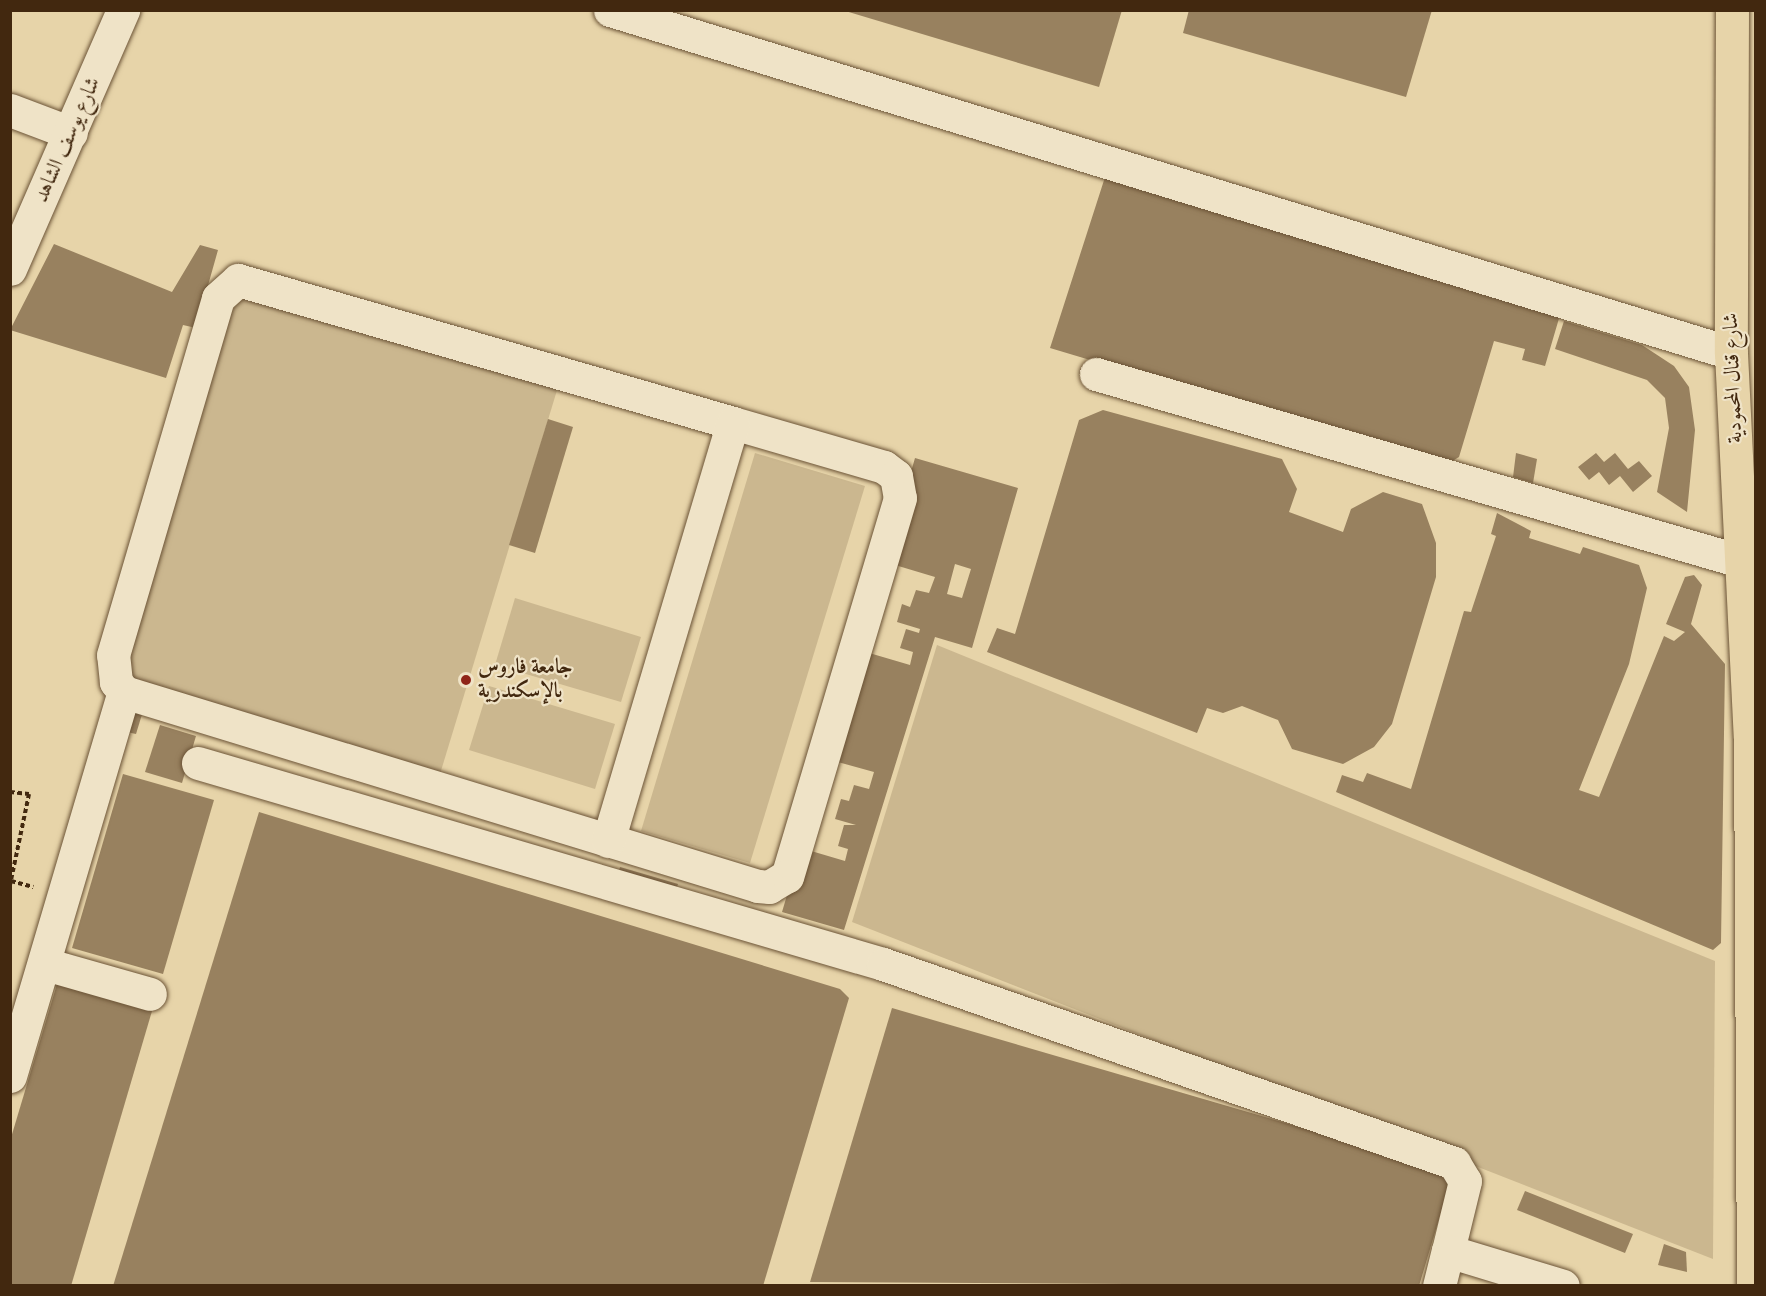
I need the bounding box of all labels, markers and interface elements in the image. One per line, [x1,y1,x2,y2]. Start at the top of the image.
street label: شارع يوسف الشاهد [29,74,107,206]
street label: شارع قنال المحمودية [1719,312,1749,444]
place label: جامعة فاروس بالإسكندرية [478,655,573,705]
marker: جامعة فاروس بالإسكندرية [459,673,473,687]

